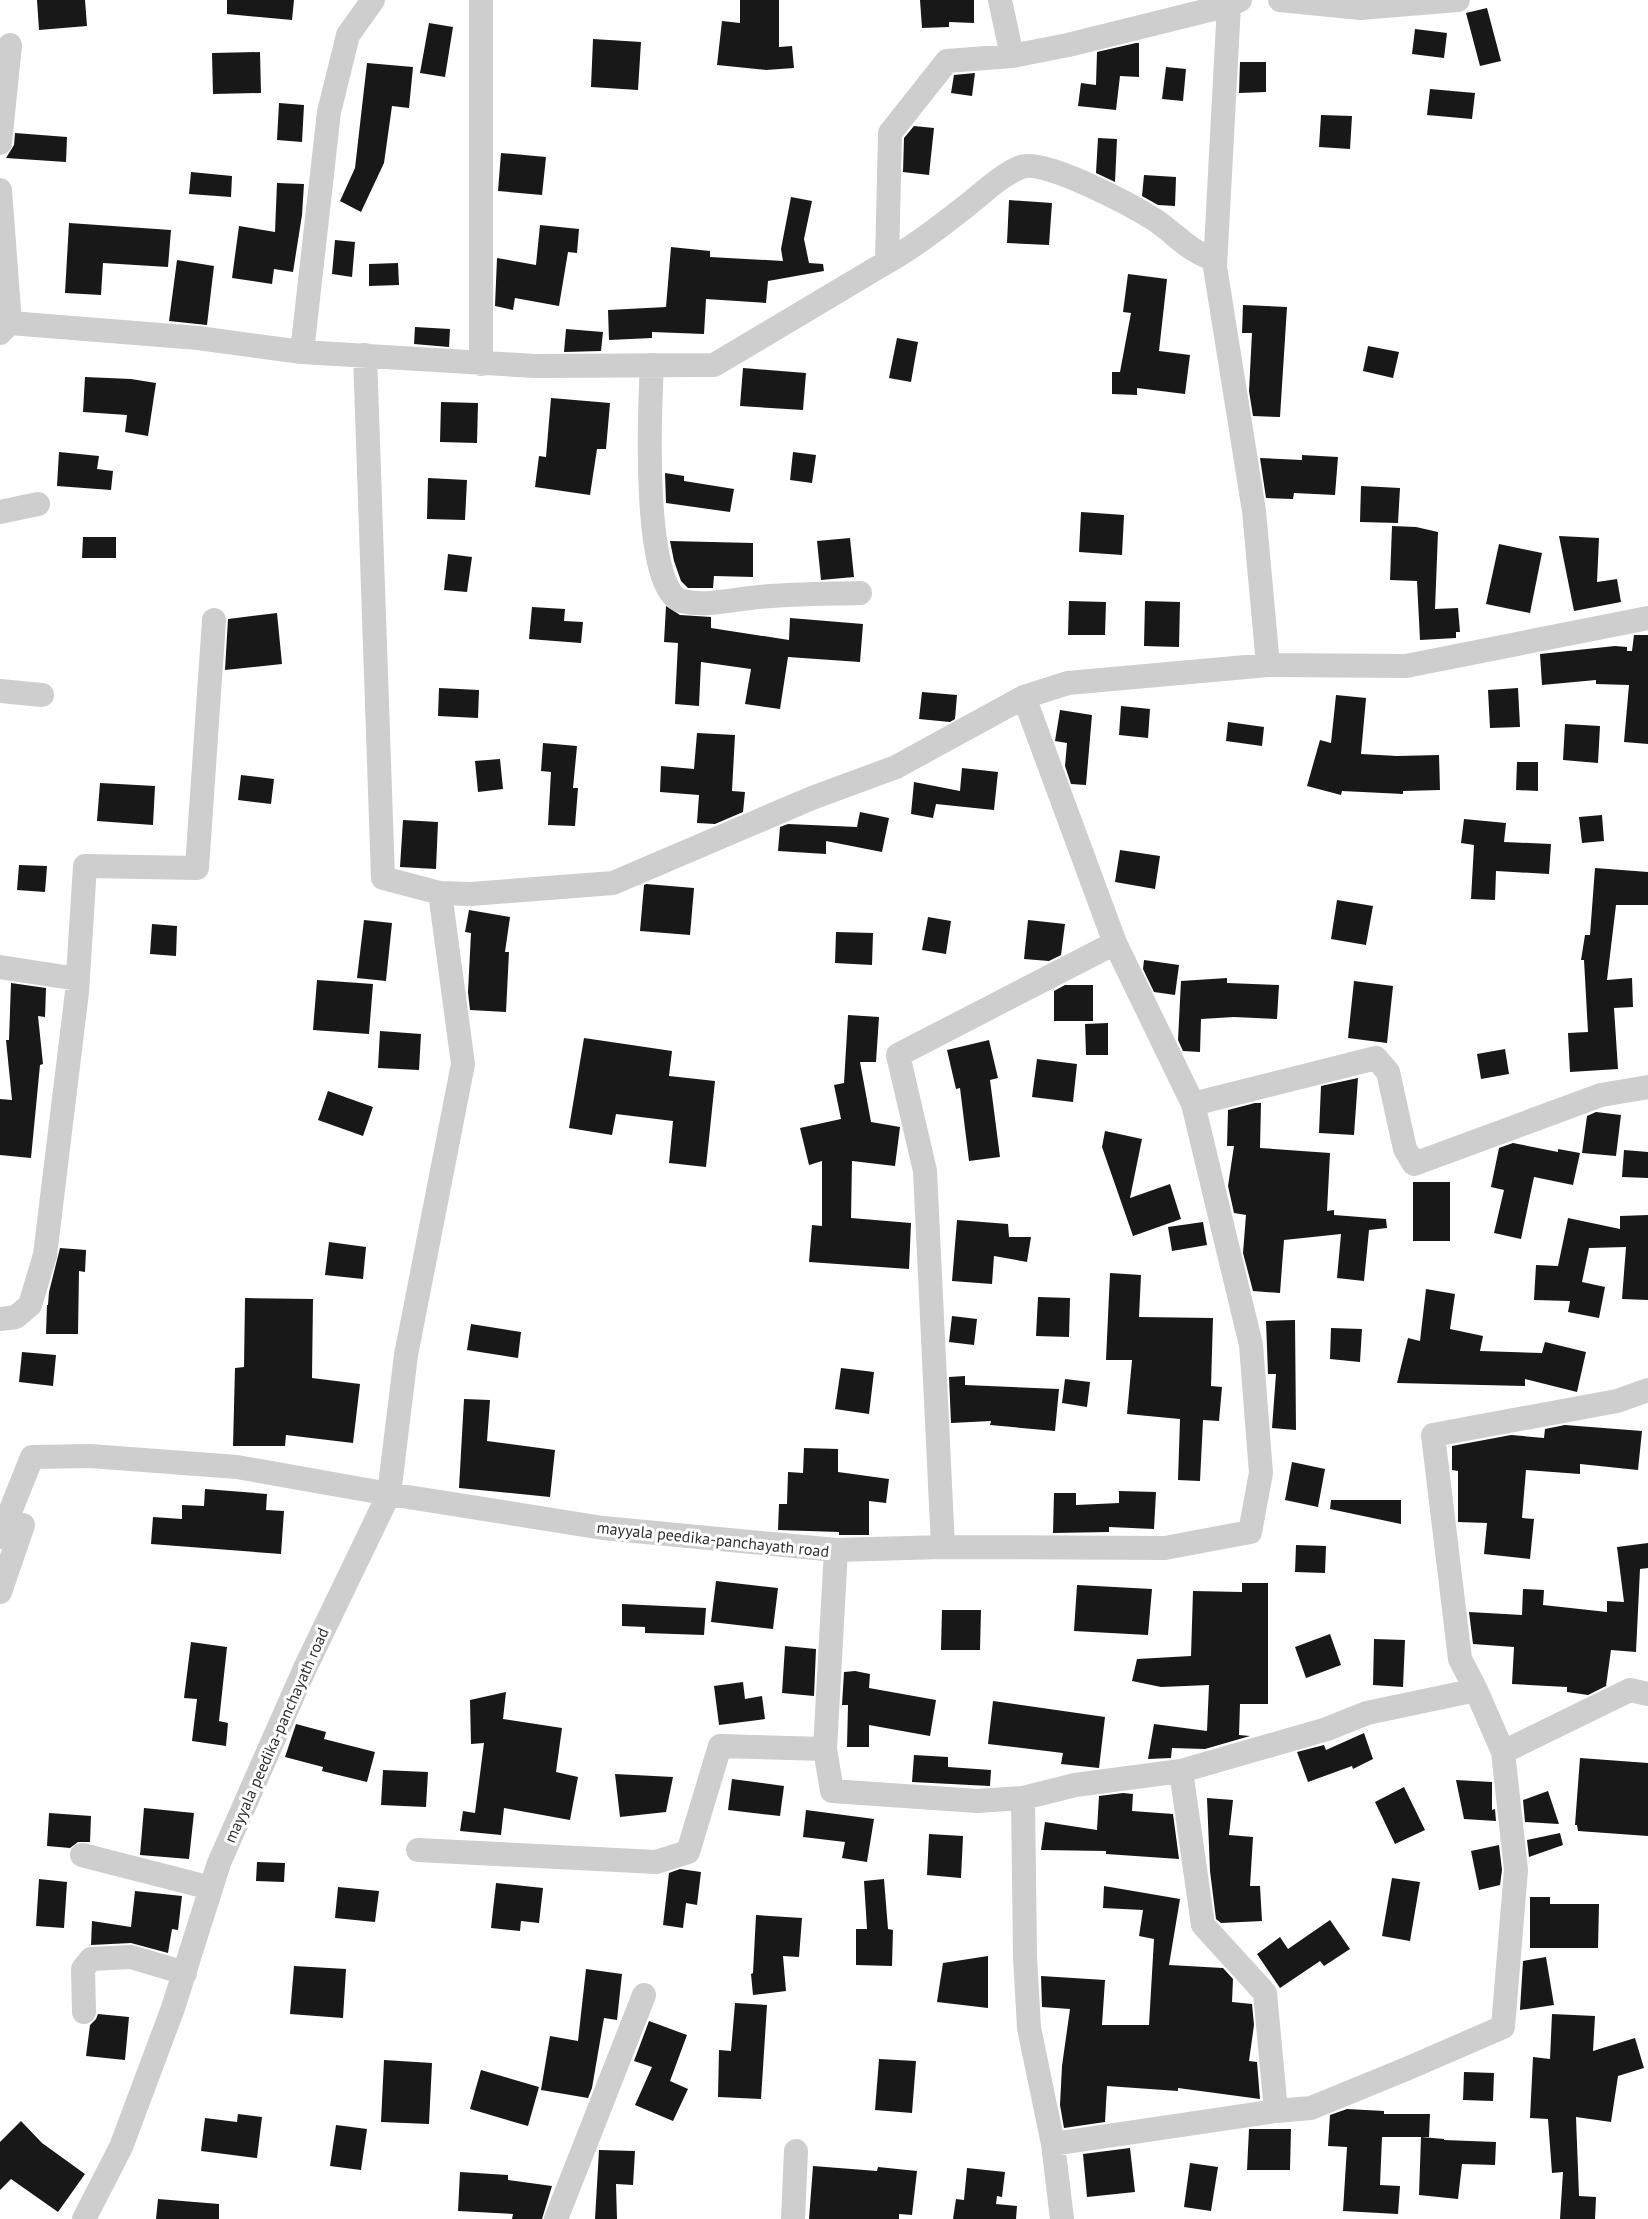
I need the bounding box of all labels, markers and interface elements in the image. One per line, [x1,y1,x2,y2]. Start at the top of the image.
street label: mayyala peedika-panchayath road [596,1517,830,1561]
street label: mayyala peedika-panchayath road [219,1624,333,1846]

